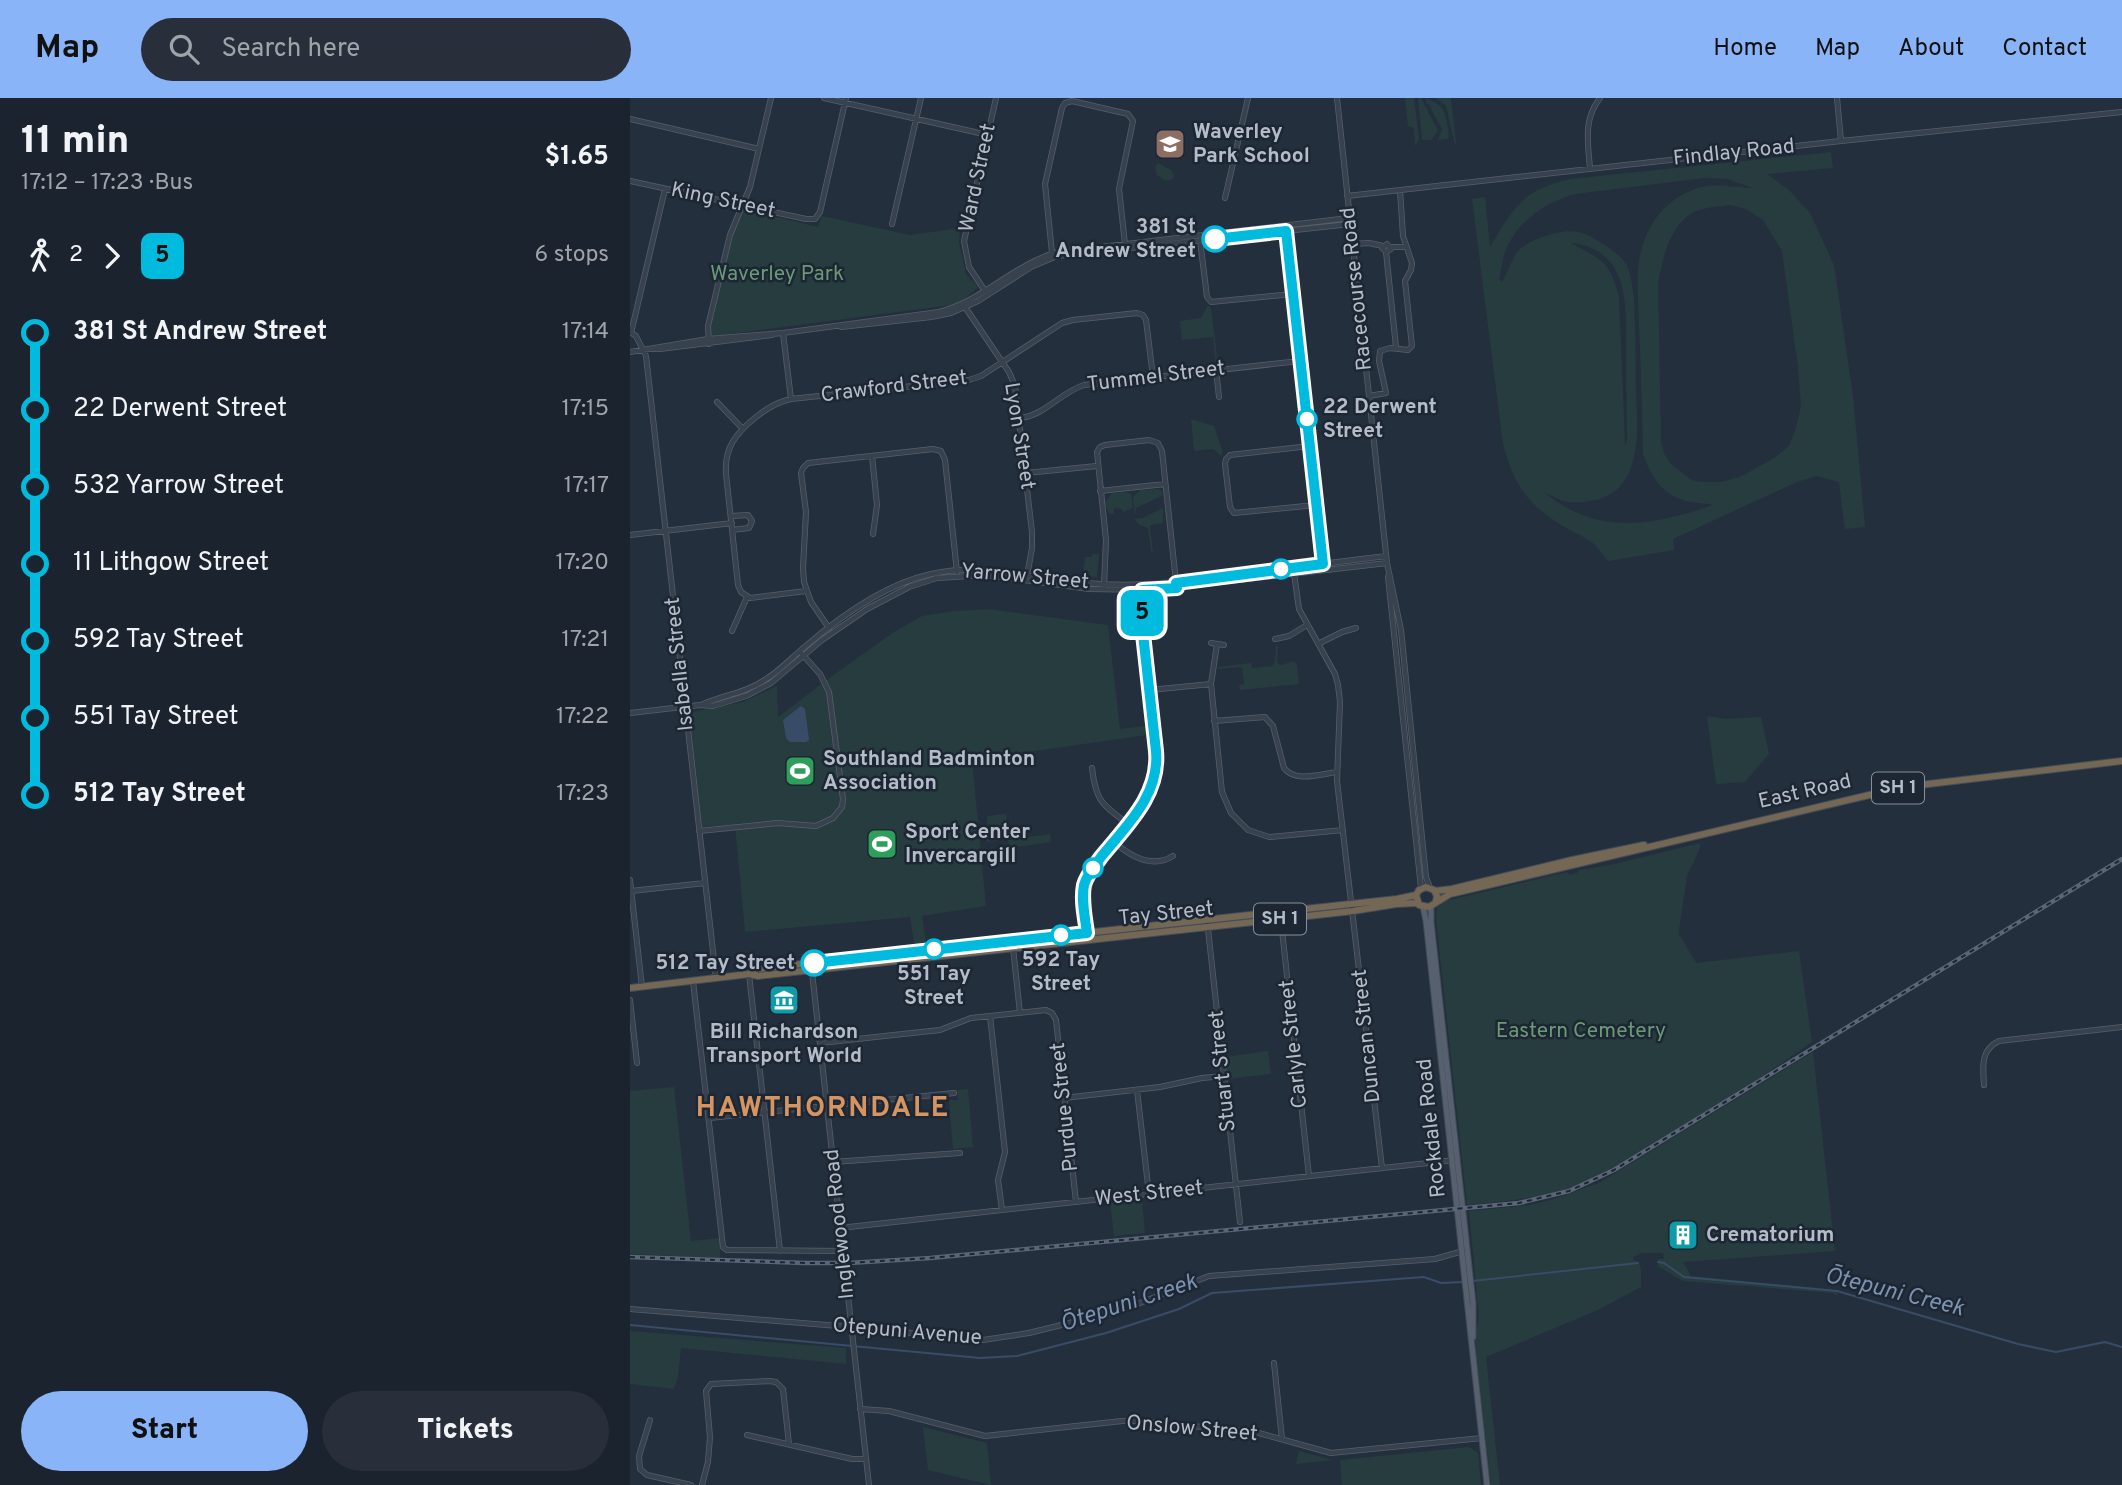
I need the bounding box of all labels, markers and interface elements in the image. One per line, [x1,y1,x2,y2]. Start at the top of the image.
search box [141,18,631,81]
text: Map [35,28,99,70]
icon: search [165,30,203,68]
text: Search here [221,33,360,66]
text: Home [1713,34,1777,64]
text: Map [1815,34,1860,64]
text: About [1898,34,1964,64]
text: Contact [2002,34,2087,64]
text: 11 min [21,118,129,167]
place label: Waverley Park School [1193,119,1310,170]
street label: Ward Street [953,121,1003,235]
school or university icon: Waverley Park School [1153,127,1187,161]
street label: Findlay Road [1672,133,1796,173]
text: $1.65 [545,141,609,174]
text: 17:12 – 17:23 · Bus [21,169,193,198]
street label: King Street [668,177,778,225]
street label: Racecourse Road [1335,206,1379,372]
place label: 381 St Andrew Street [1055,214,1196,265]
marker: 381 St Andrew Street [1202,226,1228,252]
icon: walk [21,237,59,275]
icon: forward [93,237,131,275]
text: 2 [69,241,83,270]
text: 5 [155,241,170,271]
text: 6 stops [535,241,609,270]
park label: Waverley Park [710,261,844,288]
text: 381 St Andrew Street [73,316,327,349]
text: 17:14 [562,318,609,347]
street label: Tummel Street [1085,355,1227,399]
street label: Crawford Street [819,365,969,409]
street label: Lyon Street [997,381,1041,491]
text: 22 Derwent Street [73,393,287,426]
place label: 22 Derwent Street [1323,394,1437,445]
text: 17:15 [561,395,609,424]
marker: 22 Derwent Street [1297,409,1317,429]
text: 532 Yarrow Street [73,470,284,503]
text: 17:17 [564,472,609,501]
text: 11 Lithgow Street [73,547,269,580]
text: 17:20 [555,549,609,578]
street label: Yarrow Street [960,558,1090,596]
unlabelled marker [1271,559,1291,579]
line badge: 5 [1119,590,1165,636]
street label: Isabella Street [660,596,700,732]
text: 5 [1135,598,1149,628]
text: 592 Tay Street [73,624,244,657]
text: 17:21 [562,626,609,655]
text: 551 Tay Street [73,701,239,734]
text: 17:22 [556,703,609,732]
place label: Southland Badminton Association [823,746,1035,797]
sports icon: Southland Badminton Association [783,754,817,788]
street label: East Road [1756,768,1854,816]
road number: SH 1 [1872,772,1924,804]
text: 512 Tay Street [73,778,246,811]
text: 17:23 [556,780,609,809]
place label: Sport Center Invercargill [905,819,1030,870]
sports icon: Sport Center Invercargill [865,827,899,861]
unlabelled marker [1083,858,1103,878]
street label: Tay Street [1117,896,1215,932]
road number: SH 1 [1254,904,1306,934]
marker: 592 Tay Street [1051,925,1071,945]
marker: 551 Tay Street [924,939,944,959]
place label: 592 Tay Street [1022,947,1100,998]
place label: 512 Tay Street [655,950,795,977]
marker: 512 Tay Street [801,950,827,976]
place label: 551 Tay Street [897,961,971,1012]
street label: Duncan Street [1347,968,1387,1104]
street label: Carlyle Street [1274,978,1314,1110]
museum icon: Bill Richardson Transport World [767,983,801,1017]
street label: Stuart Street [1203,1009,1243,1133]
park label: Eastern Cemetery [1496,1018,1666,1045]
place label: Bill Richardson Transport World [706,1019,862,1070]
street label: Purdue Street [1045,1041,1085,1173]
street label: Rockdale Road [1411,1057,1453,1199]
district label: HAWTHORNDALE [696,1091,950,1127]
street label: Inglewood Road [819,1148,861,1300]
street label: West Street [1094,1175,1204,1213]
building icon: Crematorium [1666,1218,1700,1252]
place label: Crematorium [1706,1222,1834,1249]
water label: Ōtepuni Creek [1821,1262,1967,1324]
water label: Ōtepuni Creek [1057,1268,1202,1340]
street label: Otepuni Avenue [831,1312,983,1352]
button: Start [21,1391,308,1471]
button: Tickets [322,1391,609,1471]
street label: Onslow Street [1125,1410,1259,1448]

